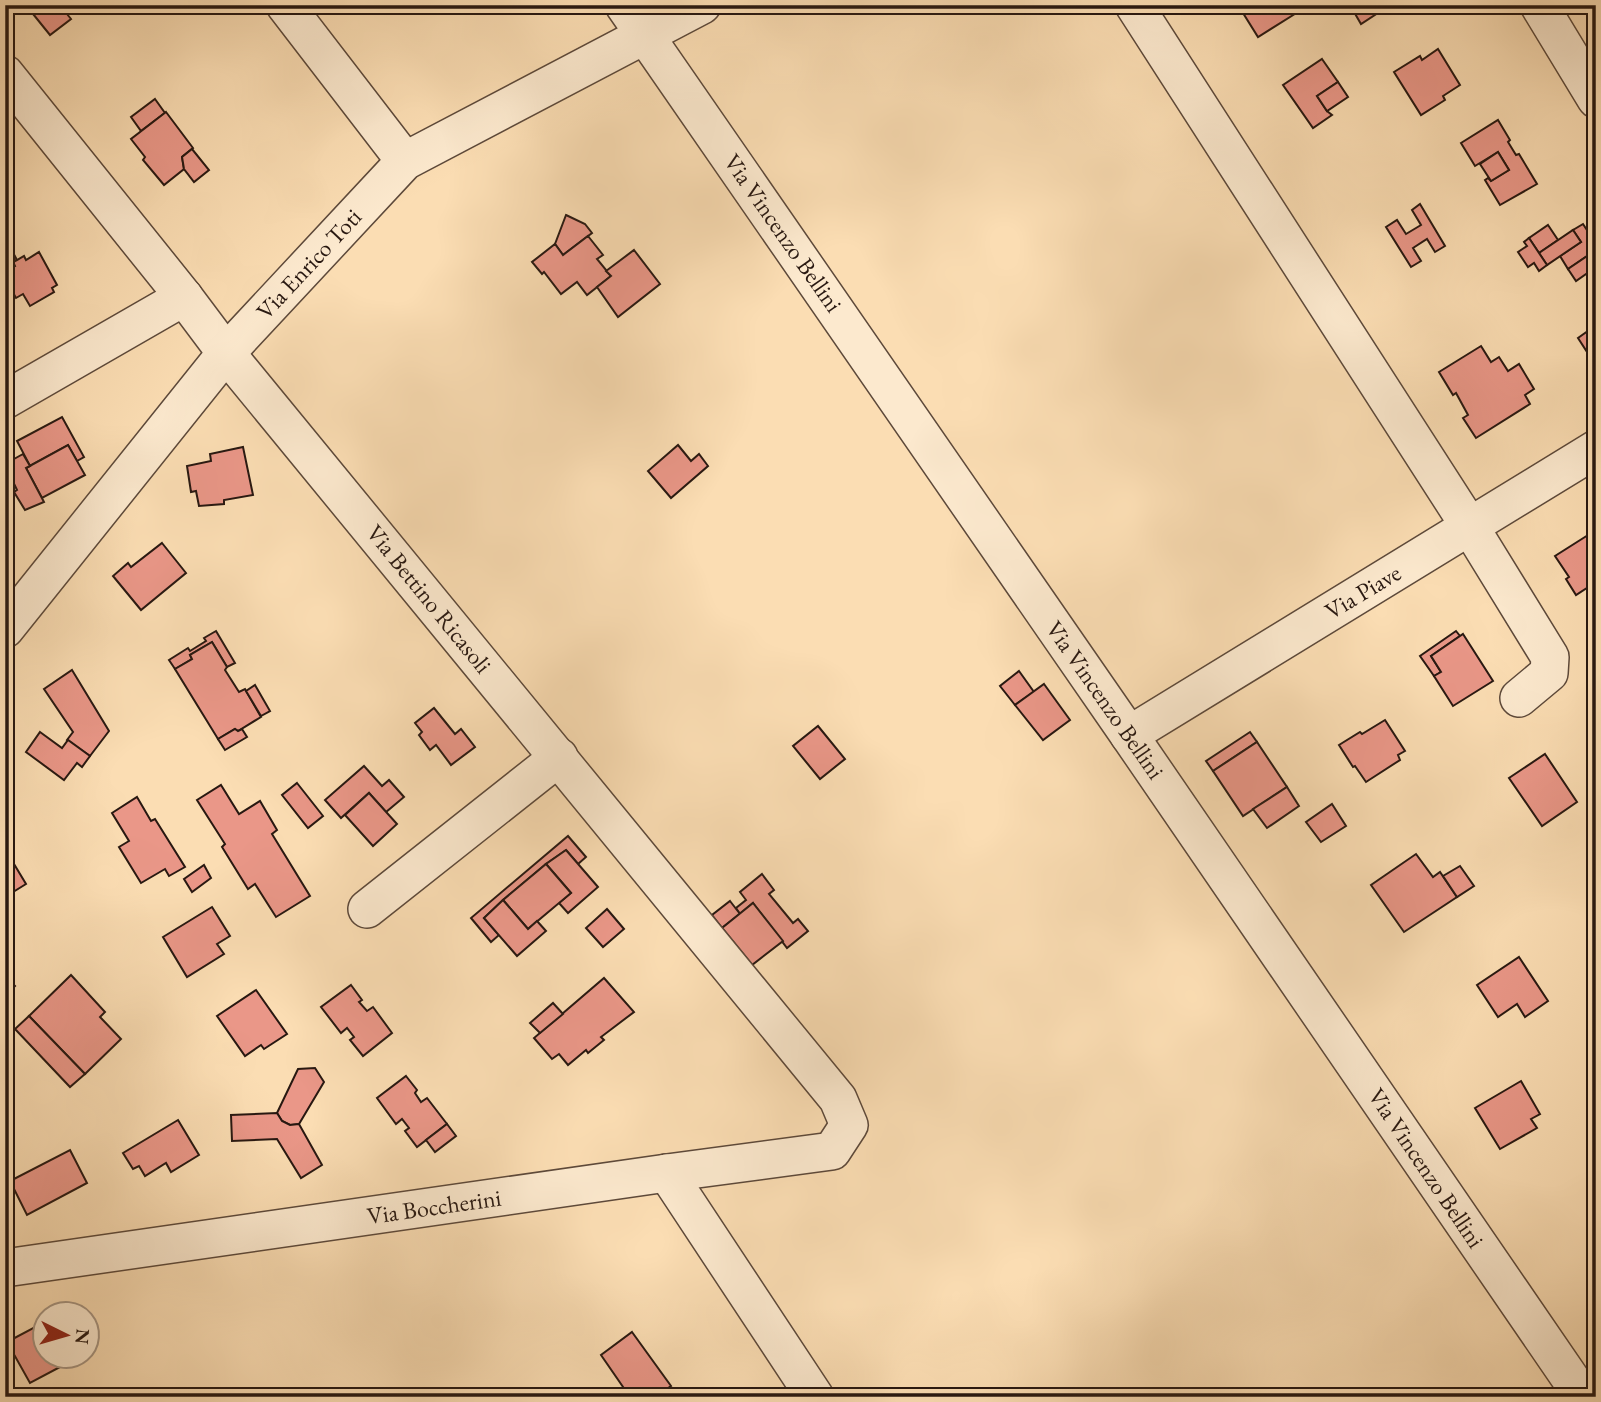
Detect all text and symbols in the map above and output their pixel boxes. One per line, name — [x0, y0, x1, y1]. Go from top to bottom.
street label: Via Vincenzo Bellini — [717, 147, 850, 318]
street label: Via Enrico Toti — [249, 202, 368, 326]
street label: Via Bettino Ricasoli — [360, 518, 499, 679]
street label: Via Piave — [1319, 557, 1406, 626]
street label: Via Vincenzo Bellini — [1039, 614, 1172, 785]
street label: Via Vincenzo Bellini — [1361, 1082, 1491, 1254]
street label: Via Boccherini — [365, 1182, 503, 1231]
north arrow — [32, 1300, 102, 1370]
text: N — [69, 1328, 96, 1346]

